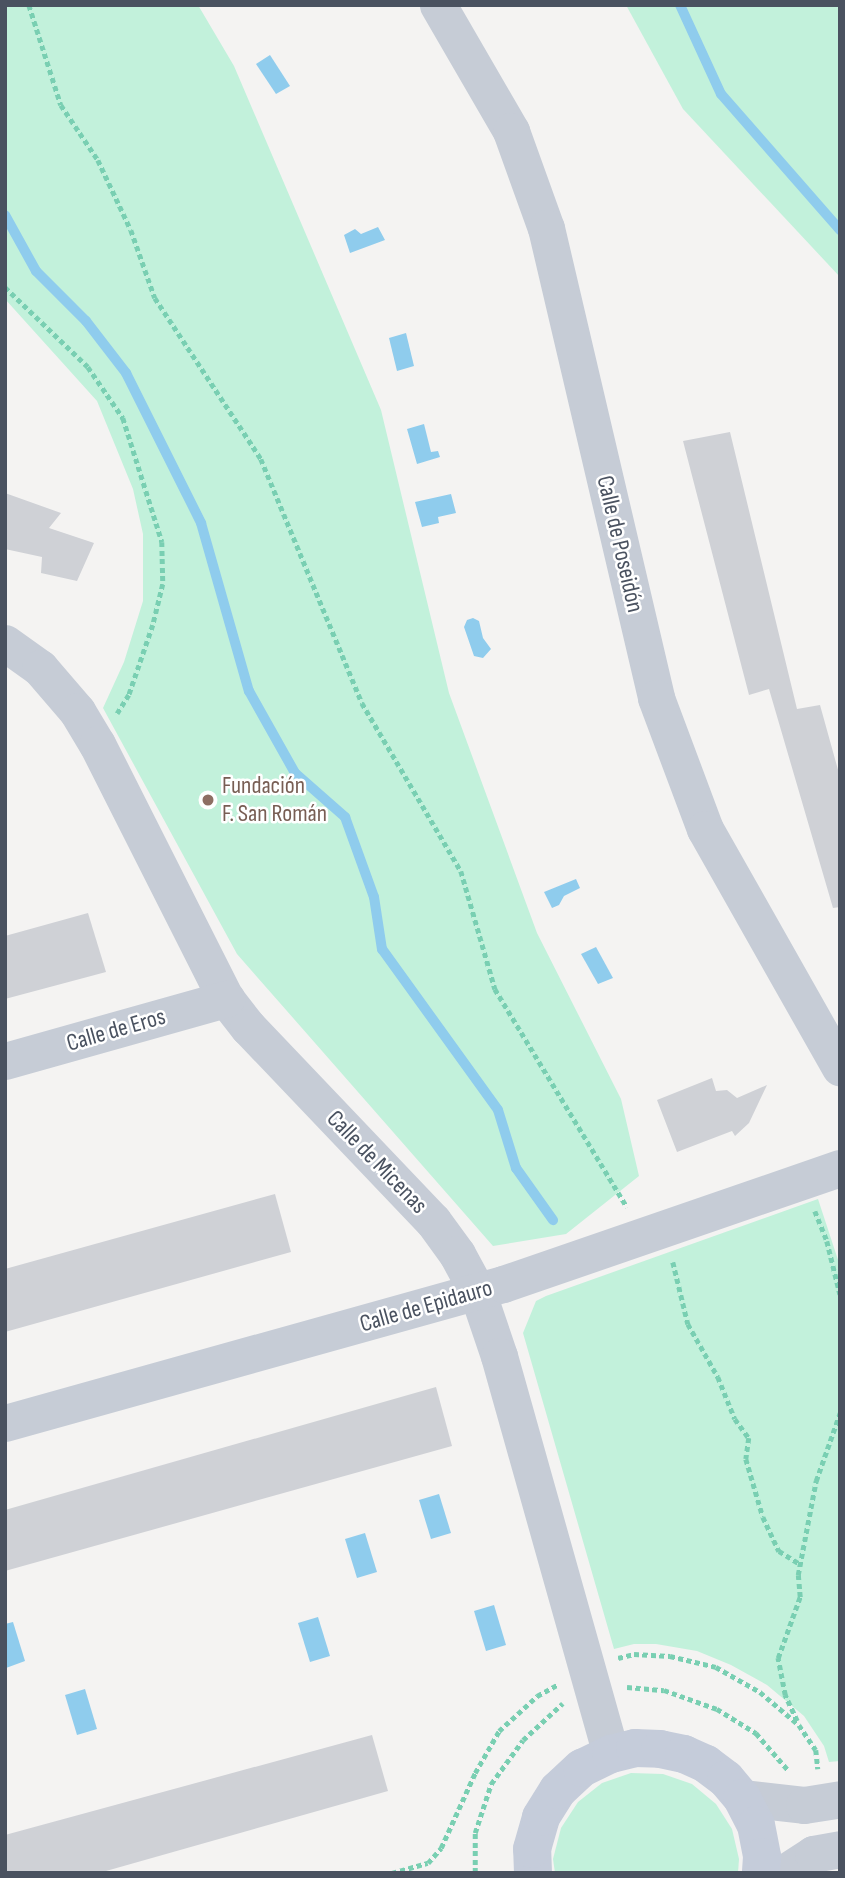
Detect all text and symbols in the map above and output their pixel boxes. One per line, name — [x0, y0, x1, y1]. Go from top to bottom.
street label: Calle de Poseidón — [590, 473, 650, 615]
place label: Fundación F. San Román — [222, 772, 327, 828]
marker: Fundación F. San Román — [200, 792, 216, 808]
street label: Calle de Eros — [63, 1002, 169, 1058]
street label: Calle de Micenas — [321, 1104, 433, 1220]
street label: Calle de Epidauro — [356, 1273, 496, 1339]

